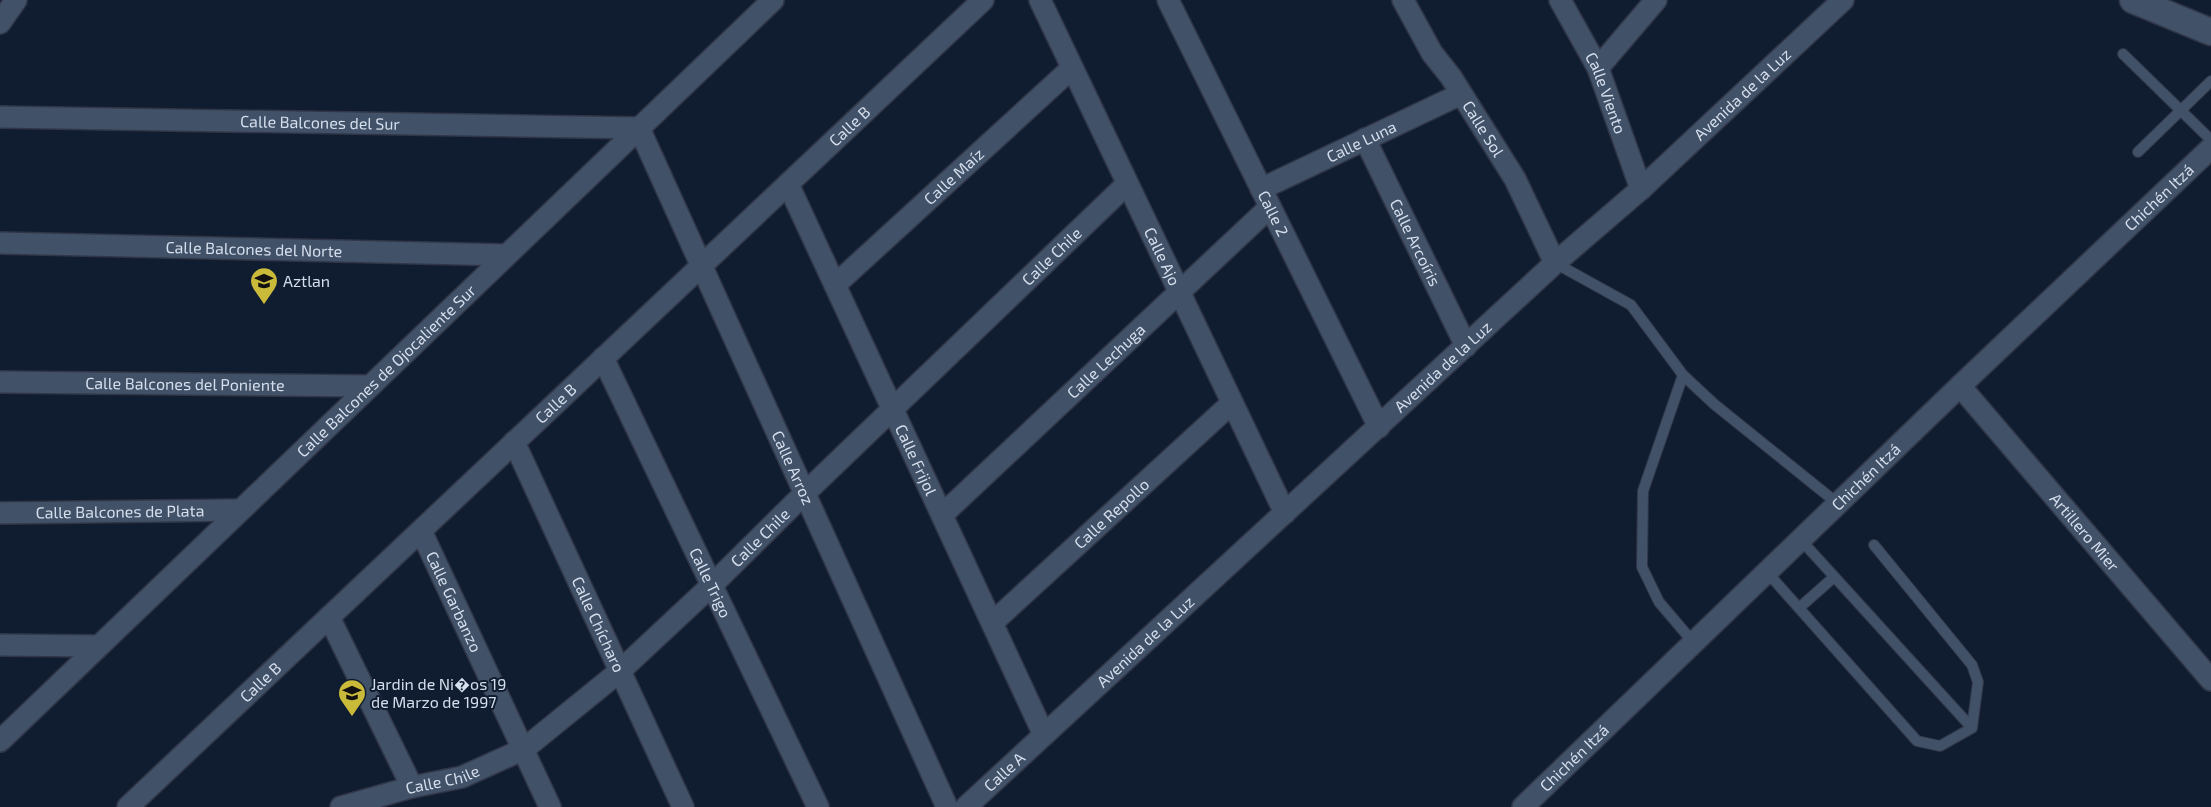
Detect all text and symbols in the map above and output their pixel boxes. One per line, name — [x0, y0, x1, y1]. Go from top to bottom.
street label: Avenida de la Luz — [1690, 44, 1794, 144]
street label: Calle Viento — [1582, 48, 1631, 136]
street label: Calle Sol — [1459, 97, 1509, 160]
street label: Calle B — [825, 102, 874, 150]
street label: Calle Balcones del Sur — [240, 111, 401, 133]
street label: Calle Luna — [1323, 116, 1399, 166]
street label: Calle Maíz — [919, 144, 987, 208]
street label: Chichén Itzá — [2120, 160, 2197, 234]
street label: Calle 2 — [1255, 187, 1293, 239]
street label: Calle Arcoíris — [1387, 195, 1445, 289]
street label: Calle Chile — [1017, 223, 1085, 289]
street label: Calle Ajo — [1141, 224, 1185, 288]
street label: Calle Balcones del Norte — [165, 237, 343, 260]
school or university icon: Aztlan — [249, 266, 279, 305]
place label: Aztlan — [283, 271, 330, 290]
street label: Calle Balcones de Ojocaliente Sur — [292, 280, 480, 461]
street label: Avenida de la Luz — [1390, 317, 1495, 416]
street label: Calle Lechuga — [1063, 319, 1149, 402]
street label: Calle Balcones del Poniente — [85, 373, 285, 394]
street label: Calle B — [531, 379, 580, 427]
street label: Calle Frijol — [892, 421, 941, 498]
street label: Calle Arroz — [769, 427, 818, 507]
street label: Chichén Itzá — [1827, 439, 1904, 514]
street label: Calle Repollo — [1070, 474, 1153, 552]
street label: Artillero Mier — [2046, 489, 2124, 575]
street label: Calle Balcones de Plata — [35, 500, 204, 522]
street label: Calle Chile — [726, 504, 793, 570]
street label: Calle Trigo — [686, 544, 736, 620]
street label: Calle Garbanzo — [423, 548, 486, 655]
street label: Calle Chícharo — [569, 573, 629, 675]
street label: Avenida de la Luz — [1092, 592, 1197, 691]
street label: Calle B — [235, 658, 285, 706]
place label: Jardin de Ni�os 19 de Marzo de 1997 — [371, 674, 506, 711]
school or university icon: Jardin de Ni�os 19 de Marzo de 1997 — [337, 678, 367, 717]
street label: Chichén Itzá — [1535, 720, 1612, 795]
street label: Calle A — [979, 748, 1028, 795]
street label: Calle Chile — [403, 761, 482, 797]

